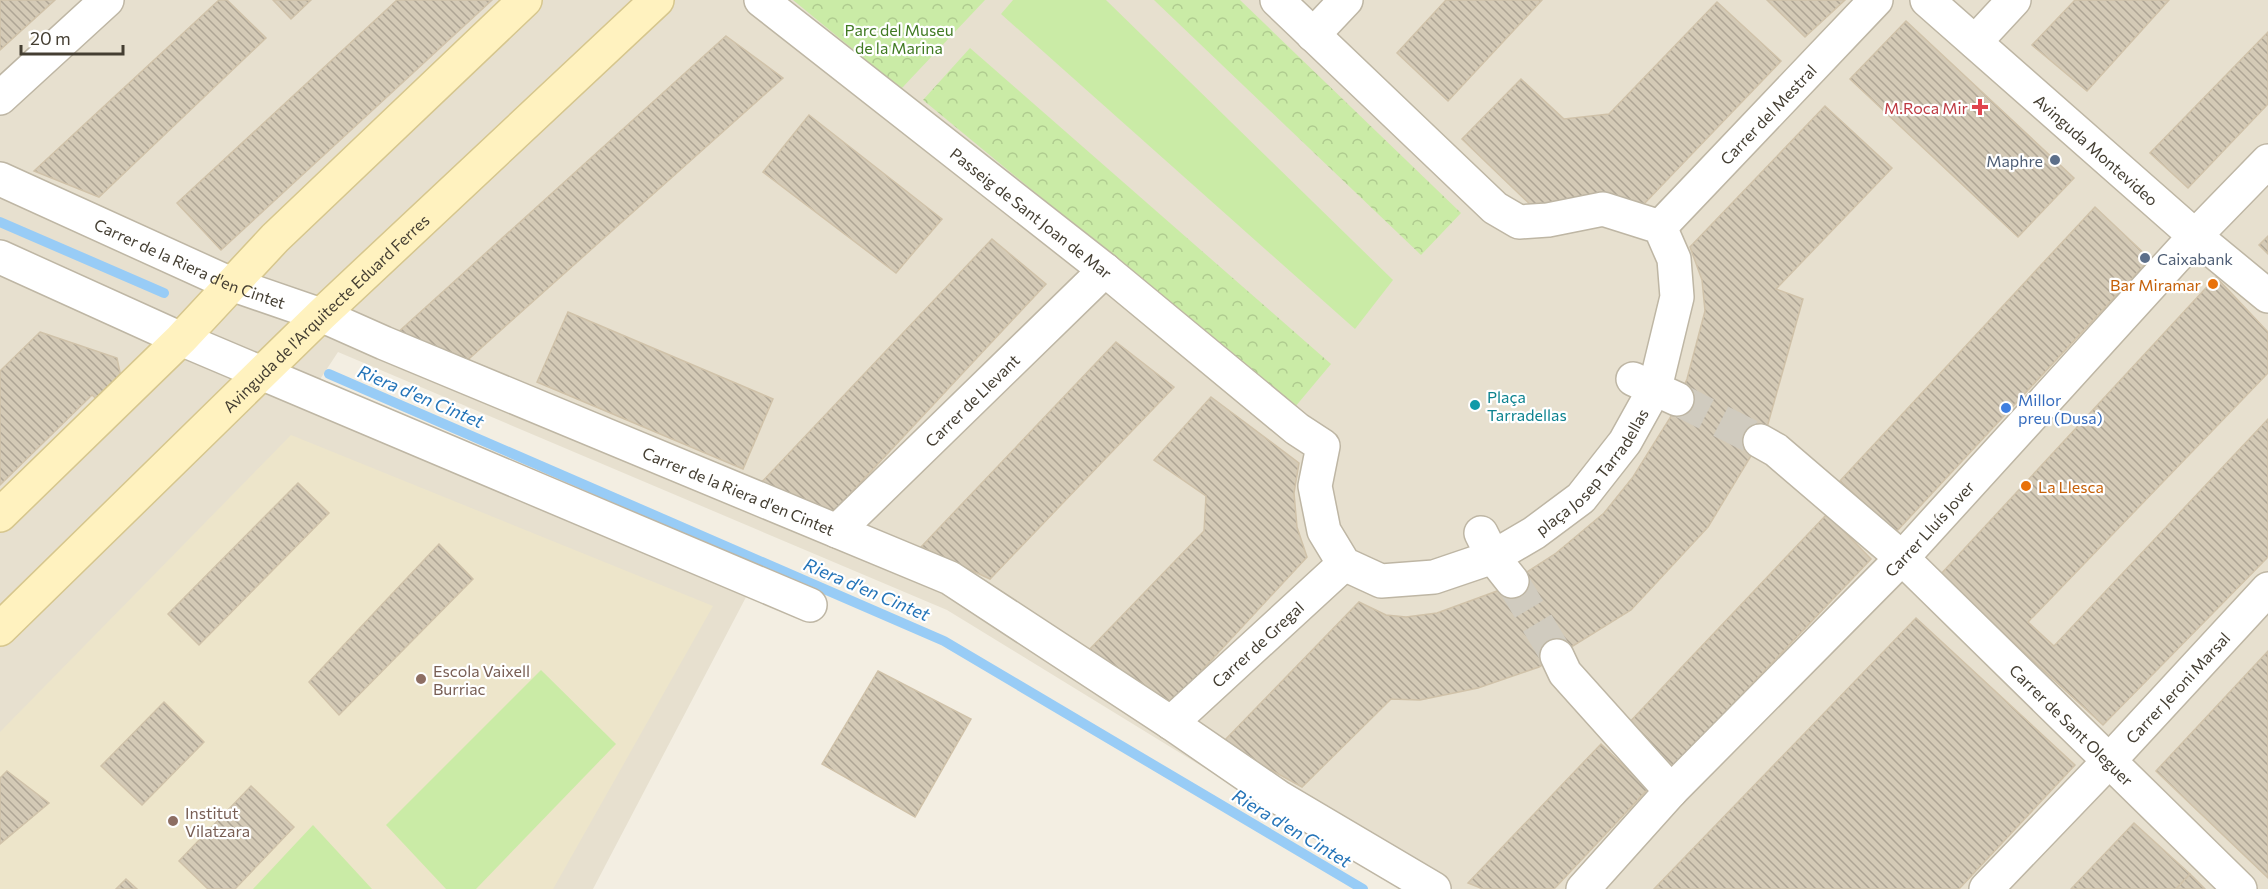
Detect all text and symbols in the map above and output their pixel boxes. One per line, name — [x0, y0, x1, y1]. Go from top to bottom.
scale bar — [21, 18, 123, 56]
park label: Parc del Museu de la Marina — [844, 20, 954, 57]
text: 20 m — [30, 27, 71, 49]
street label: Carrer del Mestral — [1716, 60, 1820, 168]
street label: Avinguda Montevideo — [2031, 90, 2162, 209]
place label: M.Roca Mir — [1884, 98, 1969, 117]
marker: M.Roca Mir — [1973, 100, 1987, 114]
street label: Passeig de Sant Joan de Mar — [947, 143, 1117, 282]
place label: Maphre — [1986, 151, 2043, 170]
marker: Maphre — [2048, 153, 2062, 167]
street label: Avinguda de l'Arquitecte Eduard Ferres — [219, 210, 433, 416]
street label: Carrer de la Riera d'en Cintet — [92, 214, 289, 312]
place label: Caixabank — [2157, 249, 2233, 268]
marker: Caixabank — [2138, 251, 2152, 265]
place label: Bar Miramar — [2110, 275, 2202, 294]
marker: Bar Miramar — [2206, 277, 2220, 291]
street label: Carrer de Llevant — [921, 349, 1023, 450]
water label: Riera d'en Cintet — [355, 360, 488, 433]
place label: Plaça Tarradellas — [1487, 387, 1567, 424]
place label: Millor preu (Dusa) — [2018, 390, 2103, 427]
marker: Plaça Tarradellas — [1468, 398, 1482, 412]
marker: Millor preu (Dusa) — [1999, 401, 2013, 415]
street label: plaça Josep Tarradellas — [1531, 405, 1651, 538]
street label: Carrer de la Riera d'en Cintet — [640, 442, 838, 539]
street label: Carrer Lluís Jover — [1880, 476, 1978, 580]
place label: La Llesca — [2038, 477, 2104, 496]
marker: La Llesca — [2019, 479, 2033, 493]
water label: Riera d'en Cintet — [801, 553, 934, 626]
street label: Carrer de Gregal — [1207, 597, 1307, 691]
street label: Carrer Jeroni Marsal — [2121, 628, 2233, 747]
street label: Carrer de Sant Oleguer — [2006, 660, 2138, 789]
place label: Escola Vaixell Burriac — [433, 661, 530, 698]
marker: Escola Vaixell Burriac — [414, 672, 428, 686]
water label: Riera d'en Cintet — [1229, 784, 1356, 872]
place label: Institut Vilatzara — [185, 803, 250, 840]
marker: Institut Vilatzara — [166, 814, 180, 828]

